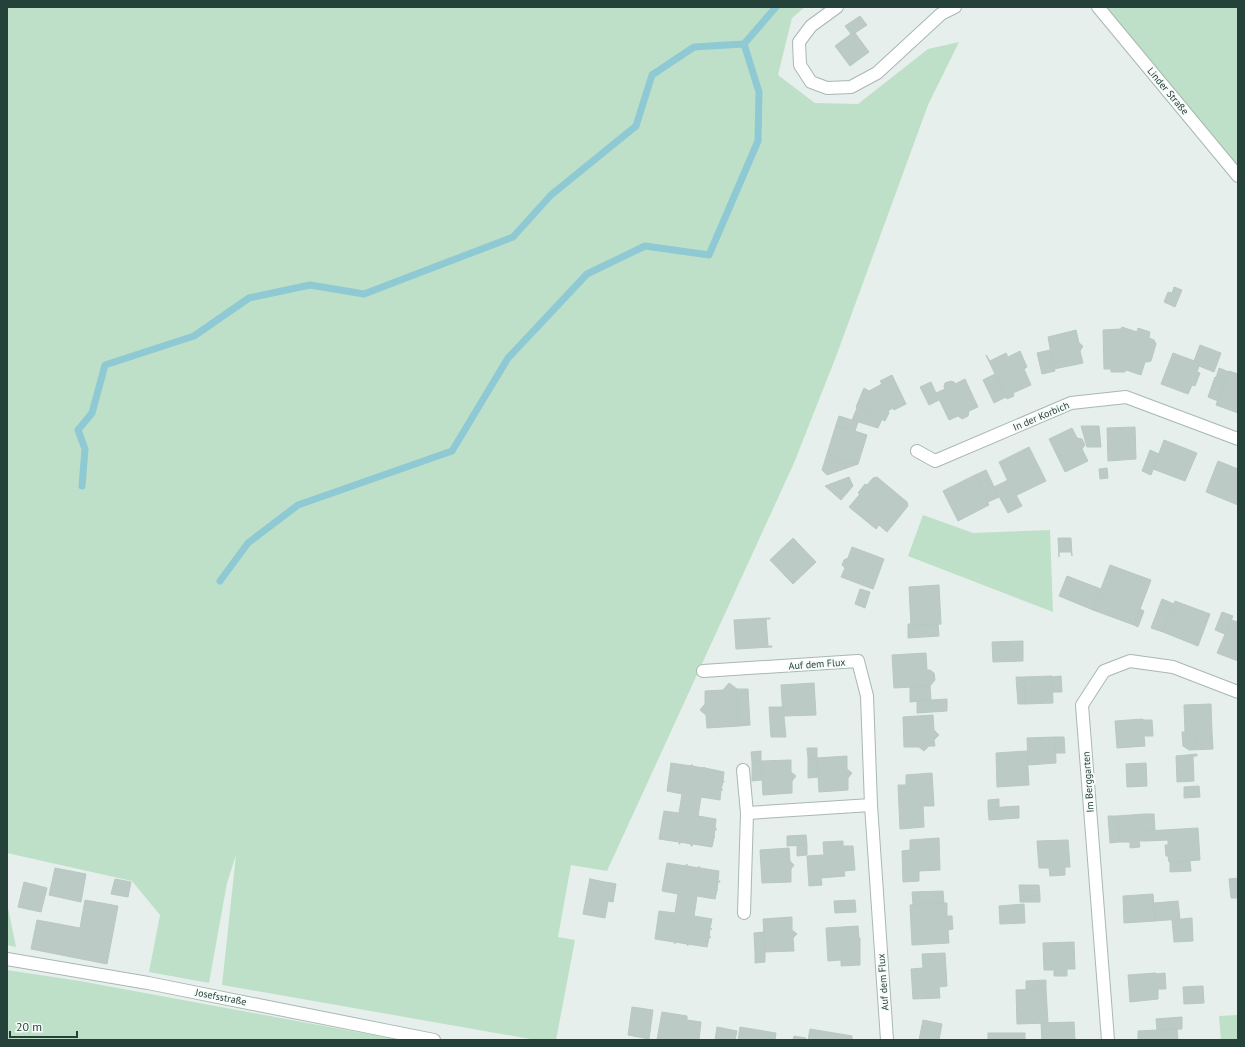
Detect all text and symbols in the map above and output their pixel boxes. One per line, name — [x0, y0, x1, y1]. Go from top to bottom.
street label: Linder Straße — [1144, 65, 1192, 117]
street label: In der Korbich — [1011, 398, 1071, 434]
street label: Auf dem Flux — [788, 656, 846, 672]
street label: Im Berggarten — [1079, 751, 1097, 813]
street label: Auf dem Flux — [875, 953, 891, 1011]
street label: Josefsstraße — [193, 985, 248, 1008]
scale bar — [10, 1013, 77, 1039]
text: 20 m — [16, 1019, 42, 1034]

